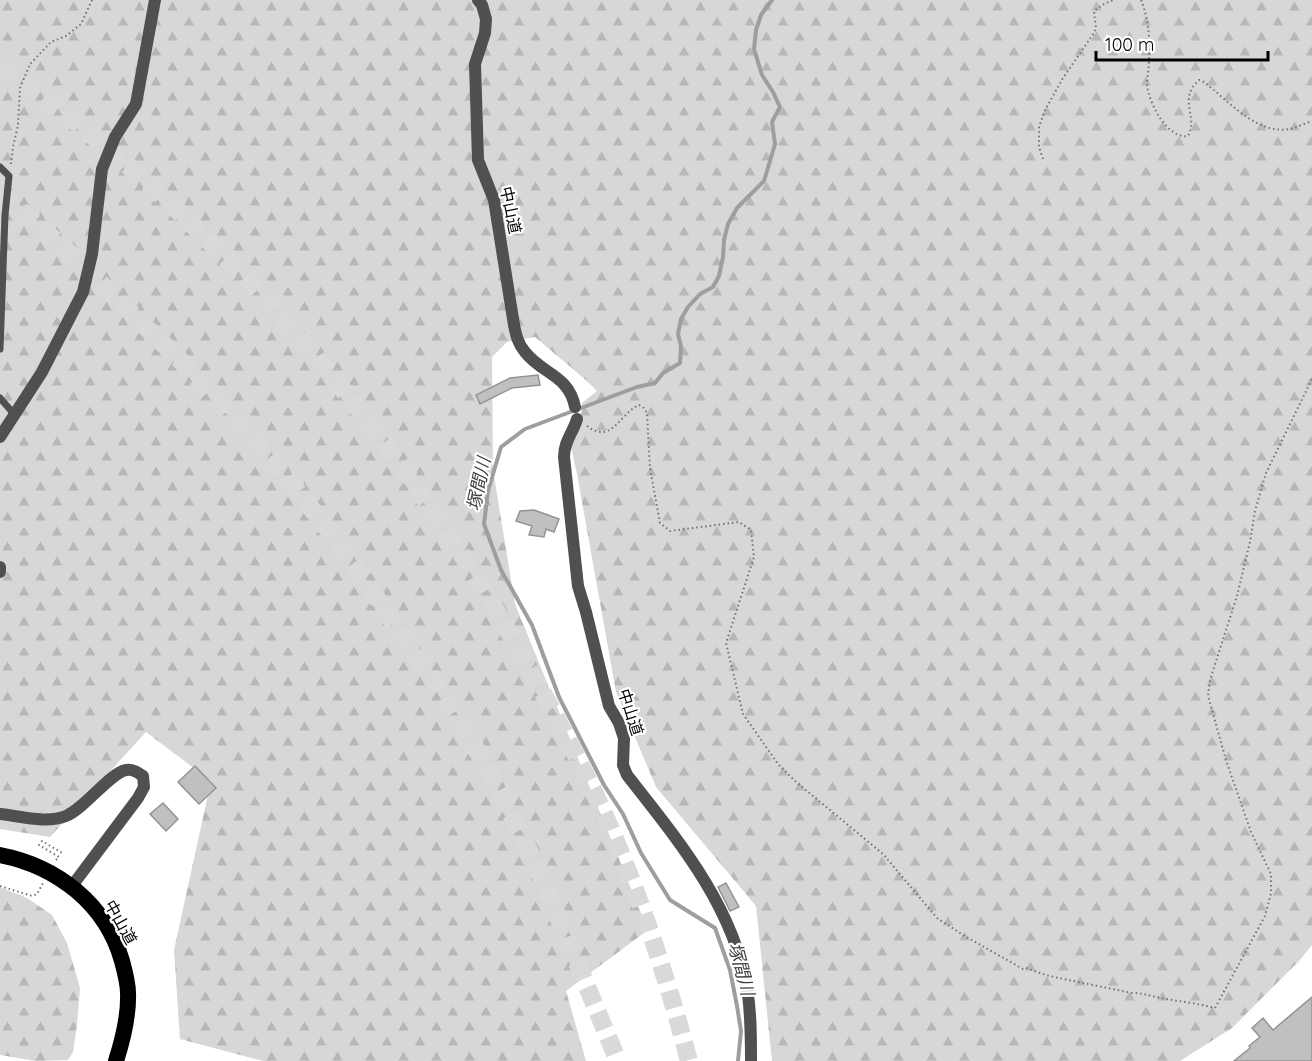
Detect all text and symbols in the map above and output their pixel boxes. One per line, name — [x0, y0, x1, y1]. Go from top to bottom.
scale bar — [1096, 24, 1268, 62]
text: 100 m — [1105, 33, 1154, 56]
street label: 中山道 — [496, 184, 526, 236]
water label: 塚間川 — [462, 453, 496, 513]
street label: 中山道 — [614, 686, 648, 738]
street label: 中山道 — [101, 896, 141, 948]
water label: 塚間川 — [723, 940, 760, 1000]

